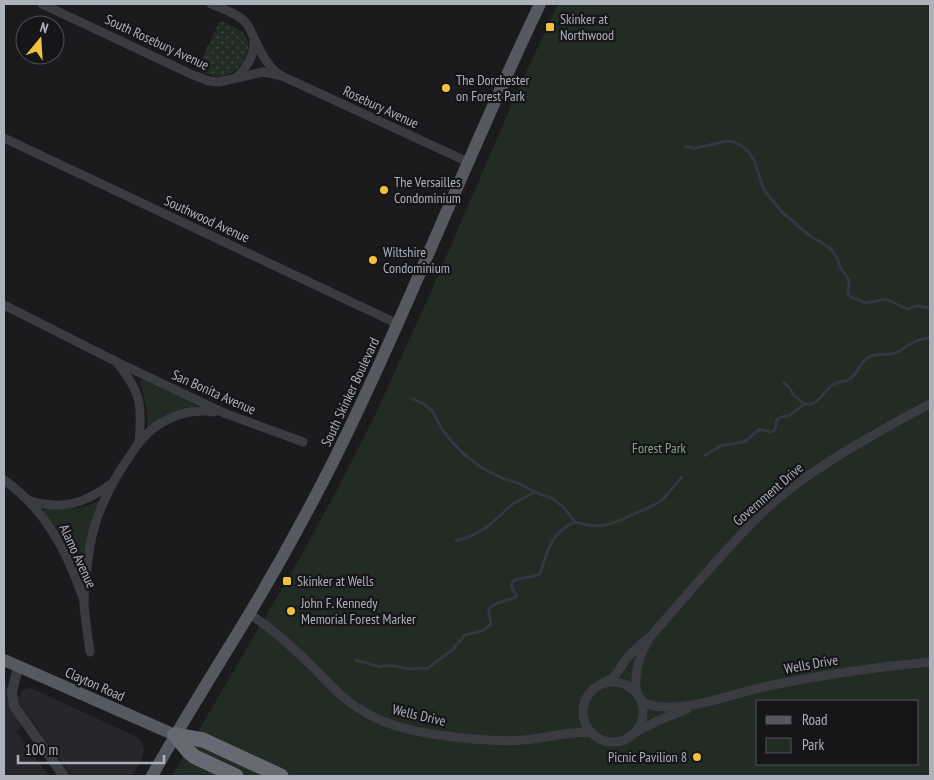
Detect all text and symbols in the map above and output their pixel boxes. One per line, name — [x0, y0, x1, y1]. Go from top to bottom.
street label: South Rosebury Avenue — [102, 10, 212, 74]
place label: Skinker at Northwood — [560, 10, 614, 44]
north arrow — [15, 15, 65, 65]
text: N — [38, 18, 50, 37]
marker: Skinker at Northwood — [544, 21, 556, 33]
place label: The Dorchester on Forest Park — [456, 71, 530, 105]
street label: Rosebury Avenue — [340, 82, 422, 132]
marker: The Dorchester on Forest Park — [440, 82, 452, 94]
place label: The Versailles Condominium — [394, 173, 461, 207]
marker: The Versailles Condominium — [378, 184, 390, 196]
street label: Southwood Avenue — [161, 191, 253, 247]
place label: Wiltshire Condominium — [383, 243, 450, 277]
marker: Wiltshire Condominium — [367, 254, 379, 266]
street label: South Skinker Boulevard — [317, 335, 383, 449]
street label: San Bonita Avenue — [169, 365, 259, 419]
park label: Forest Park — [632, 439, 686, 457]
street label: Government Drive — [729, 458, 807, 529]
street label: Alamo Avenue — [55, 521, 101, 591]
place label: Skinker at Wells — [297, 572, 374, 590]
marker: Skinker at Wells — [281, 575, 293, 587]
place label: John F. Kennedy Memorial Forest Marker — [300, 594, 416, 628]
marker: John F. Kennedy Memorial Forest Marker — [285, 605, 297, 617]
street label: Wells Drive — [783, 650, 840, 678]
street label: Clayton Road — [62, 663, 128, 705]
street label: Wells Drive — [390, 700, 448, 730]
legend — [756, 700, 919, 765]
text: Road — [802, 710, 828, 729]
scale bar — [18, 732, 164, 764]
text: Park — [802, 735, 824, 754]
text: 100 m — [25, 740, 58, 759]
place label: Picnic Pavilion 8 — [608, 748, 687, 766]
marker: Picnic Pavilion 8 — [691, 751, 703, 763]

